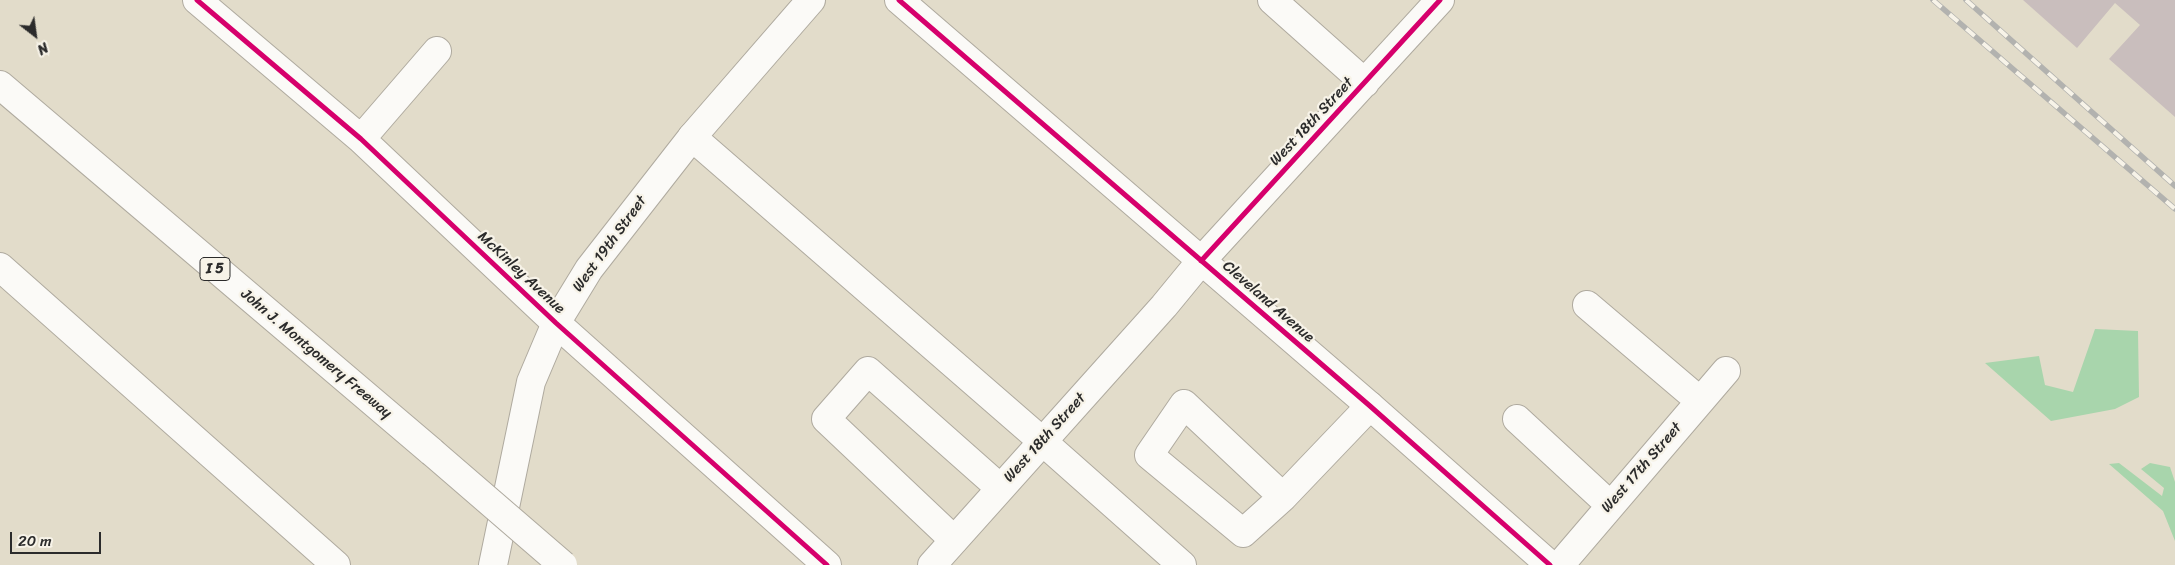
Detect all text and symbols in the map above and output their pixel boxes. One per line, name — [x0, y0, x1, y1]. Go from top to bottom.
north arrow — [10, 10, 60, 60]
text: N — [32, 35, 53, 62]
street label: West 18th Street — [1267, 74, 1357, 170]
street label: West 19th Street — [569, 193, 651, 295]
street label: McKinley Avenue — [474, 228, 568, 318]
street label: Cleveland Avenue — [1218, 257, 1318, 347]
road number: I 5 — [200, 258, 230, 280]
street label: John J. Montgomery Freeway — [237, 286, 395, 422]
street label: West 18th Street — [1000, 390, 1090, 486]
street label: West 17th Street — [1598, 419, 1686, 517]
scale bar — [12, 522, 104, 554]
text: 20 m — [18, 528, 52, 554]

